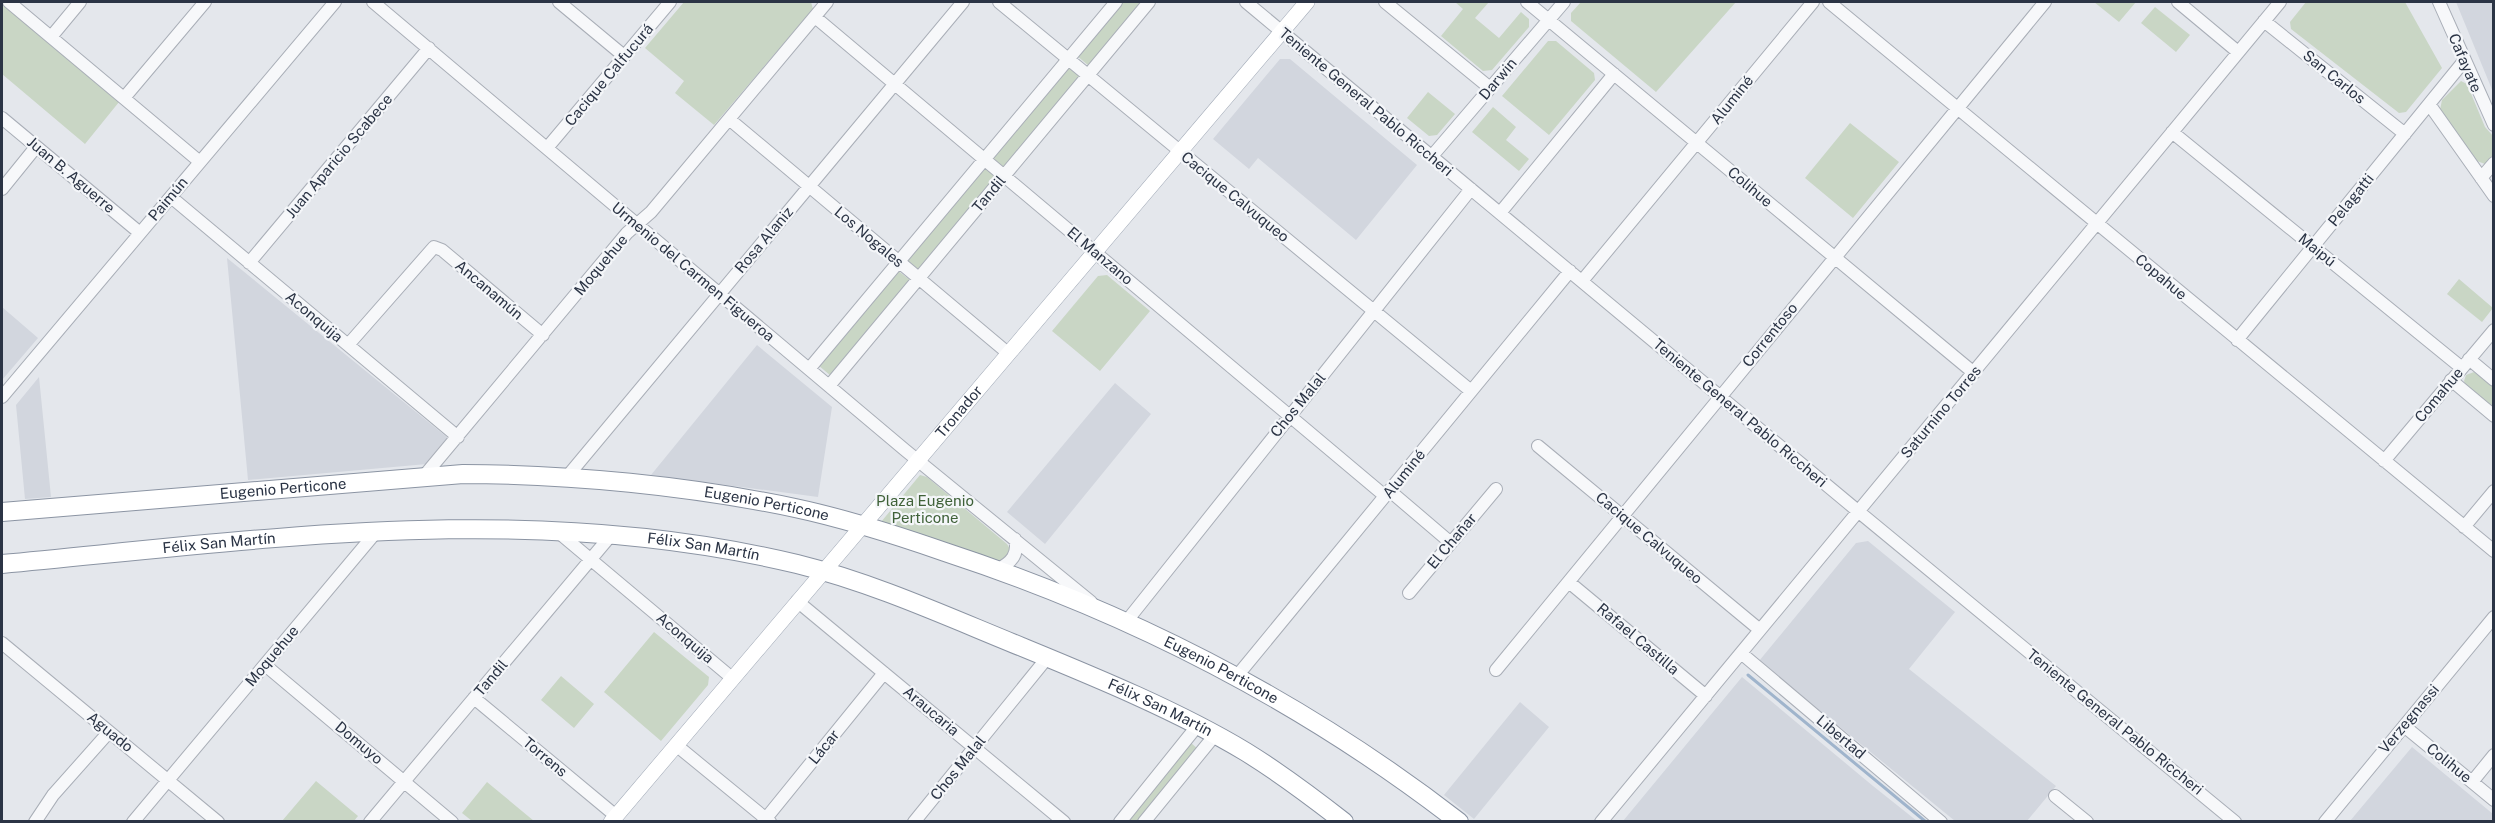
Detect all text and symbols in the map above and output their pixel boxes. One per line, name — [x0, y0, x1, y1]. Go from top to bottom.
street label: Cacique Calfucurá — [561, 20, 656, 129]
street label: Teniente General Pablo Riccheri — [1276, 24, 1457, 179]
street label: Cafayate — [2445, 31, 2485, 95]
street label: San Carlos — [2300, 46, 2369, 107]
street label: Darwin — [1475, 54, 1520, 103]
street label: Aluminé — [1707, 72, 1756, 127]
street label: Juan Aparicio Scabece — [282, 90, 396, 221]
street label: Juan B. Aguerre — [24, 133, 119, 216]
street label: Cacique Calvuqueo — [1178, 148, 1293, 245]
street label: Colihue — [1725, 163, 1776, 210]
street label: Pelagatti — [2324, 170, 2377, 229]
street label: Tandil — [968, 172, 1009, 215]
street label: Paimún — [144, 173, 191, 224]
street label: Urmenio del Carmen Figueroa — [609, 199, 778, 345]
street label: Rosa Alaniz — [731, 203, 796, 276]
street label: Los Nogales — [831, 203, 907, 271]
street label: El Manzano — [1064, 223, 1136, 288]
street label: Maipú — [2295, 229, 2339, 270]
street label: Moquehue — [570, 231, 631, 298]
street label: Copahue — [2132, 250, 2190, 303]
street label: Ancanamún — [452, 256, 527, 323]
street label: Aconquija — [282, 288, 346, 345]
street label: Correntoso — [1739, 299, 1801, 370]
street label: Teniente General Pablo Riccheri — [1650, 335, 1831, 490]
street label: Saturnino Torres — [1897, 362, 1984, 461]
street label: Comahue — [2411, 364, 2466, 425]
street label: Chos Malal — [1267, 369, 1329, 440]
street label: Tronador — [932, 382, 986, 441]
street label: Aluminé — [1379, 446, 1428, 501]
street label: Eugenio Perticone — [219, 475, 347, 502]
street label: Eugenio Perticone — [703, 483, 831, 524]
street label: Cacique Calvuqueo — [1593, 488, 1706, 587]
park label: Plaza Eugenio Perticone — [876, 492, 974, 526]
street label: El Chañar — [1423, 509, 1480, 572]
street label: Félix San Martín — [162, 529, 276, 556]
street label: Félix San Martín — [647, 529, 761, 563]
street label: Rafael Castilla — [1594, 599, 1683, 678]
street label: Aconquija — [653, 609, 717, 666]
street label: Moquehue — [241, 622, 302, 689]
street label: Eugenio Perticone — [1162, 632, 1282, 707]
street label: Teniente General Pablo Riccheri — [2024, 645, 2207, 798]
street label: Tandil — [470, 656, 511, 699]
street label: Félix San Martín — [1105, 675, 1215, 739]
street label: Verzegnassi — [2375, 681, 2442, 757]
street label: Araucaria — [900, 682, 963, 739]
street label: Aguado — [84, 708, 137, 755]
street label: Libertad — [1813, 711, 1869, 762]
street label: Domuyo — [332, 718, 387, 767]
street label: Lácar — [805, 726, 843, 767]
street label: Chos Malal — [927, 732, 989, 803]
street label: Torrens — [520, 733, 571, 780]
street label: Colihue — [2423, 739, 2475, 786]

